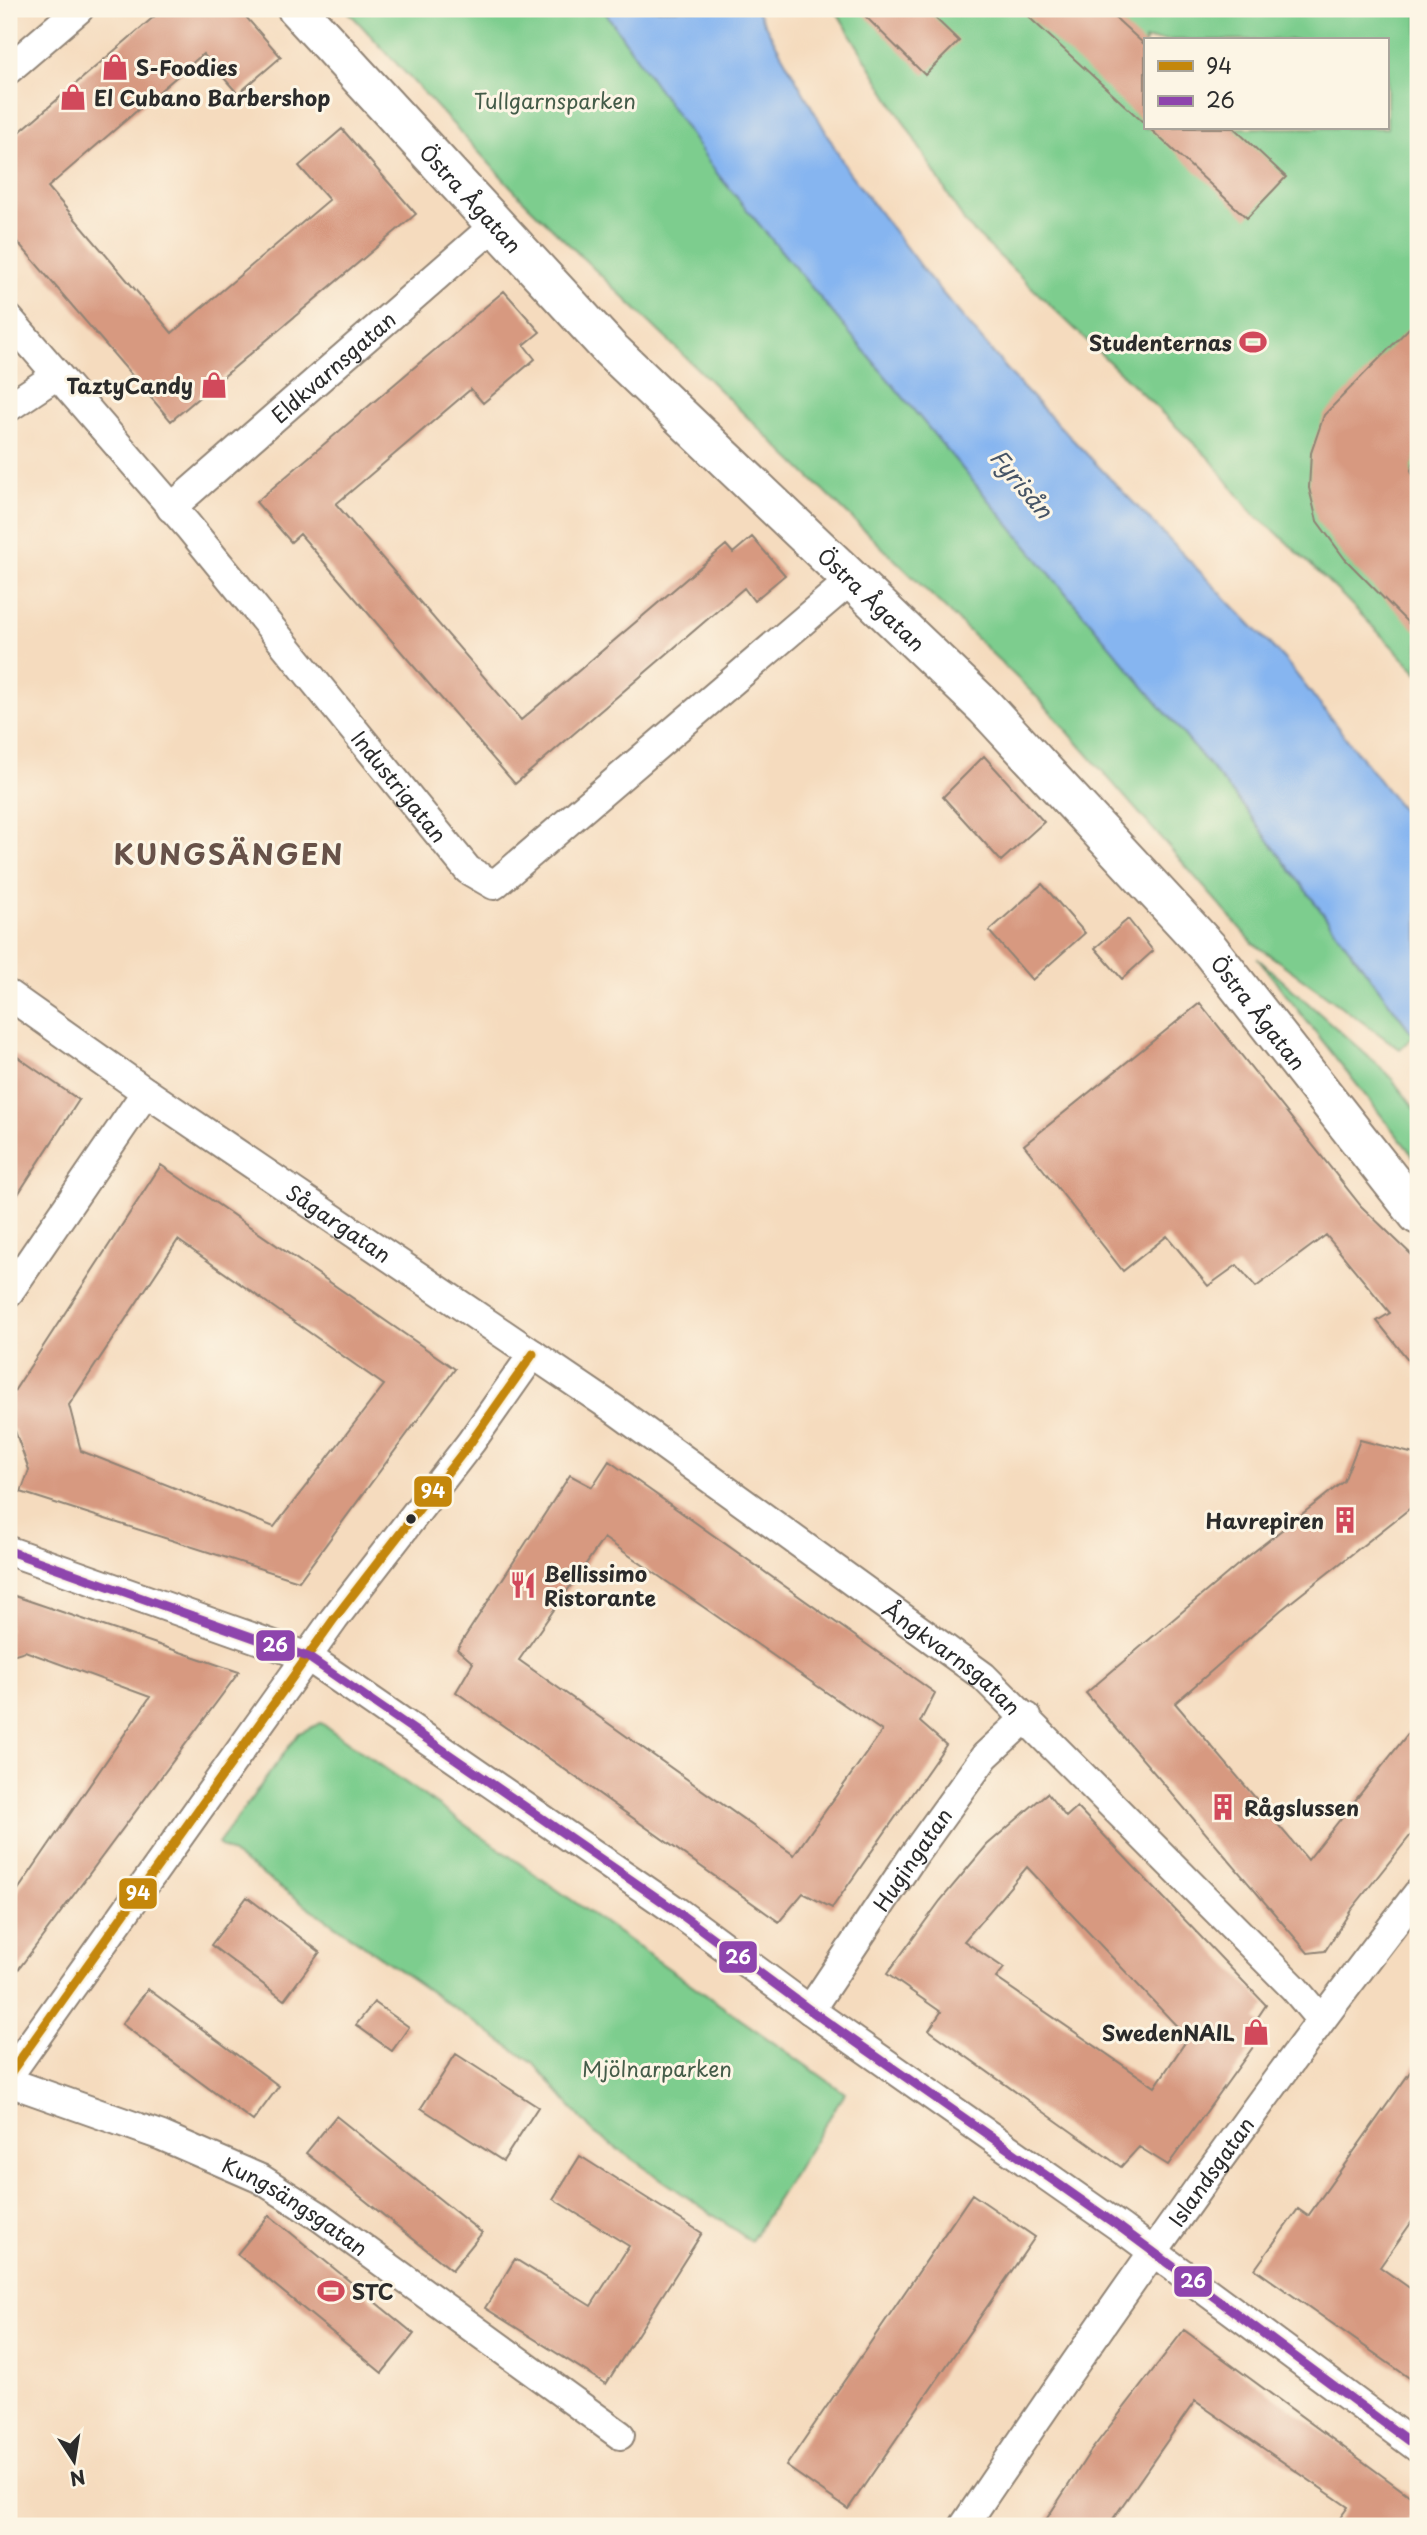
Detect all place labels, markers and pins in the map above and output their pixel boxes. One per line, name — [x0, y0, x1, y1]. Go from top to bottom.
place label: S-Foodies — [136, 51, 238, 83]
shop icon: S-Foodies — [100, 52, 130, 82]
place label: El Cubano Barbershop — [94, 81, 330, 113]
shop icon: El Cubano Barbershop — [58, 82, 88, 112]
place label: Studenternas — [1089, 326, 1232, 358]
sports icon: Studenternas — [1238, 327, 1268, 357]
place label: TaztyCandy — [66, 369, 193, 401]
shop icon: TaztyCandy — [199, 370, 229, 400]
place label: Havrepiren — [1206, 1504, 1324, 1536]
building icon: Havrepiren — [1330, 1505, 1360, 1535]
unlabelled marker — [404, 1512, 418, 1526]
place label: Bellissimo Ristorante — [544, 1557, 656, 1613]
restaurant icon: Bellissimo Ristorante — [508, 1570, 538, 1600]
place label: Rågslussen — [1244, 1791, 1359, 1823]
building icon: Rågslussen — [1208, 1792, 1238, 1822]
place label: SwedenNAIL — [1102, 2016, 1235, 2048]
shop icon: SwedenNAIL — [1241, 2017, 1271, 2047]
place label: STC — [352, 2275, 394, 2307]
sports icon: STC — [316, 2276, 346, 2306]

